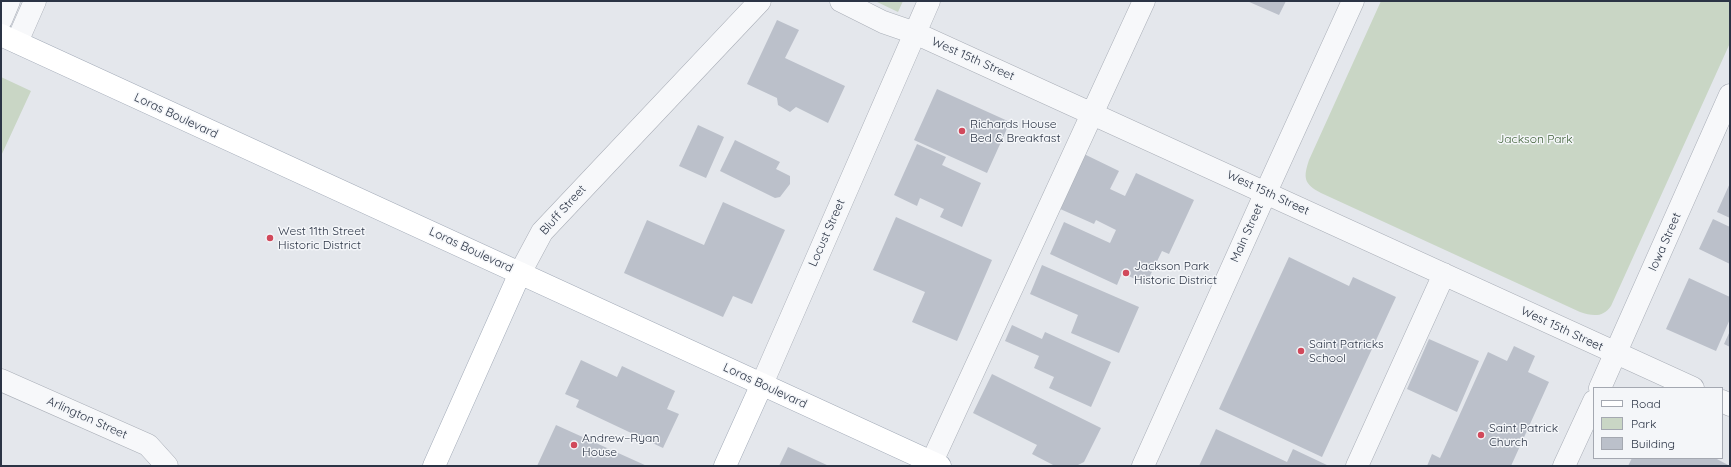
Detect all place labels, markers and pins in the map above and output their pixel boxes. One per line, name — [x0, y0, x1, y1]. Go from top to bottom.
place label: Richards House Bed & Breakfast — [970, 117, 1061, 145]
marker: Richards House Bed & Breakfast — [957, 126, 967, 136]
place label: West 11th Street Historic District — [278, 224, 365, 252]
marker: West 11th Street Historic District — [265, 233, 275, 243]
place label: Jackson Park Historic District — [1134, 259, 1217, 287]
marker: Jackson Park Historic District — [1121, 268, 1131, 278]
place label: Saint Patricks School — [1309, 337, 1384, 365]
marker: Saint Patricks School — [1296, 346, 1306, 356]
place label: Saint Patrick Church — [1489, 421, 1558, 449]
marker: Saint Patrick Church — [1476, 430, 1486, 440]
place label: Andrew–Ryan House — [582, 431, 659, 459]
marker: Andrew–Ryan House — [569, 440, 579, 450]

